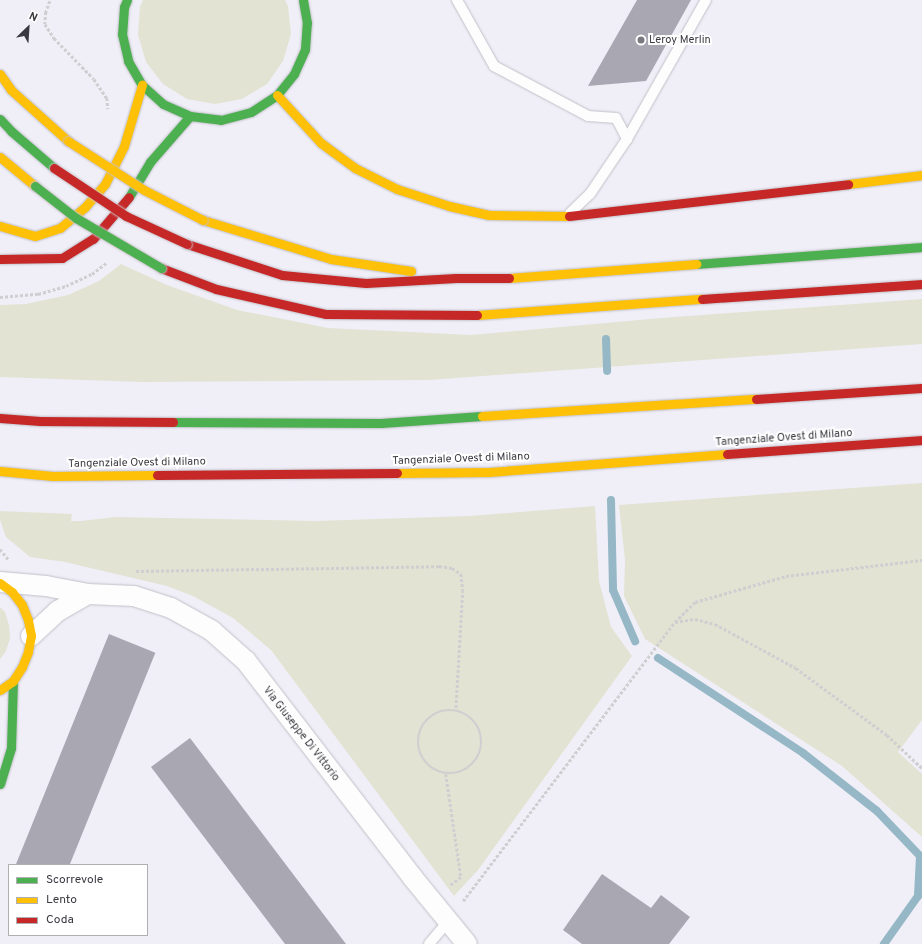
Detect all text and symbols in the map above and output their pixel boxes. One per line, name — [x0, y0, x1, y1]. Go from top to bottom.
north arrow — [8, 8, 48, 48]
text: N — [27, 9, 40, 25]
place label: Leroy Merlin — [649, 33, 711, 47]
marker: Leroy Merlin — [636, 35, 646, 45]
street label: Tangenziale Ovest di Milano — [715, 427, 853, 449]
street label: Tangenziale Ovest di Milano — [392, 450, 530, 468]
street label: Tangenziale Ovest di Milano — [68, 455, 206, 471]
street label: Via Giuseppe Di Vittorio — [260, 684, 342, 784]
legend — [8, 864, 148, 936]
text: Scorrevole — [46, 872, 103, 888]
text: Lento — [46, 892, 77, 908]
text: Coda — [46, 912, 74, 928]

